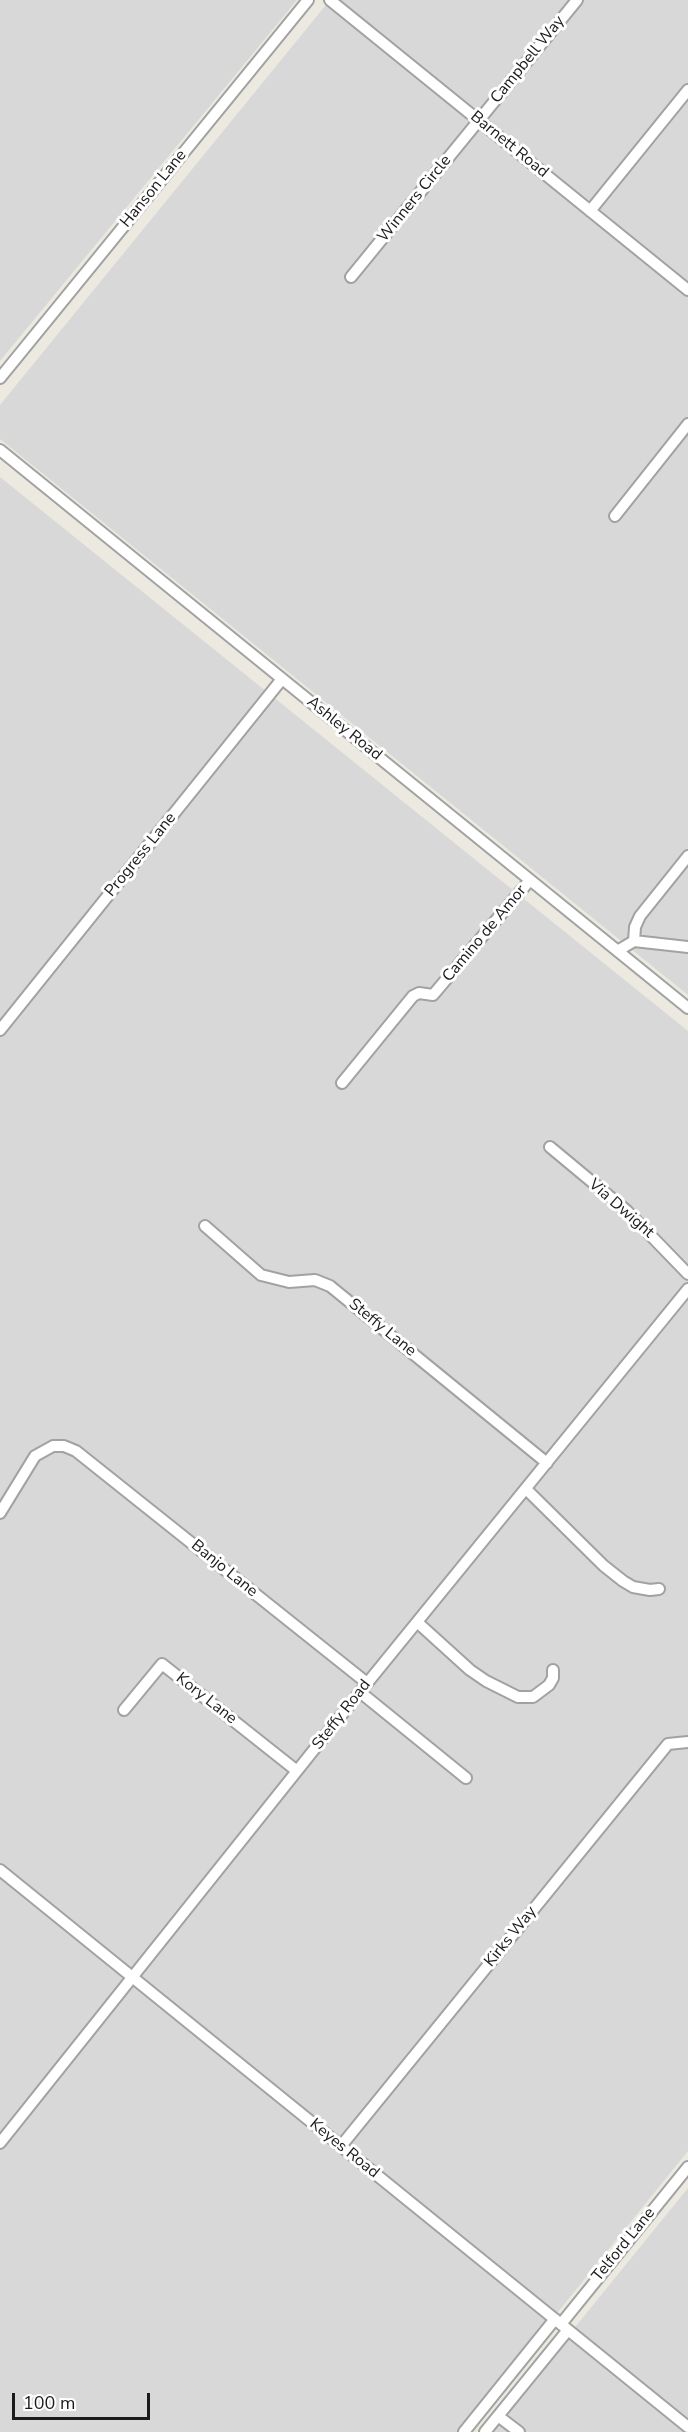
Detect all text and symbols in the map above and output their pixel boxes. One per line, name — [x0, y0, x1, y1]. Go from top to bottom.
street label: Campbell Way — [487, 12, 569, 108]
street label: Barnett Road — [466, 108, 552, 182]
street label: Hanson Lane — [117, 146, 191, 232]
street label: Winners Circle — [374, 152, 456, 246]
street label: Ashley Road — [303, 693, 385, 765]
street label: Progress Lane — [101, 809, 181, 901]
street label: Camino de Amor — [439, 882, 531, 986]
street label: Via Dwight — [584, 1175, 658, 1243]
street label: Steffy Lane — [344, 1295, 420, 1361]
street label: Banjo Lane — [187, 1536, 261, 1602]
street label: Kory Lane — [172, 1669, 240, 1729]
street label: Steffy Road — [309, 1676, 375, 1754]
street label: Kirks Way — [481, 1903, 541, 1971]
street label: Keyes Road — [305, 2115, 383, 2183]
street label: Telford Lane — [588, 2204, 660, 2286]
scale bar — [15, 2381, 153, 2419]
text: 100 m — [23, 2391, 75, 2415]

